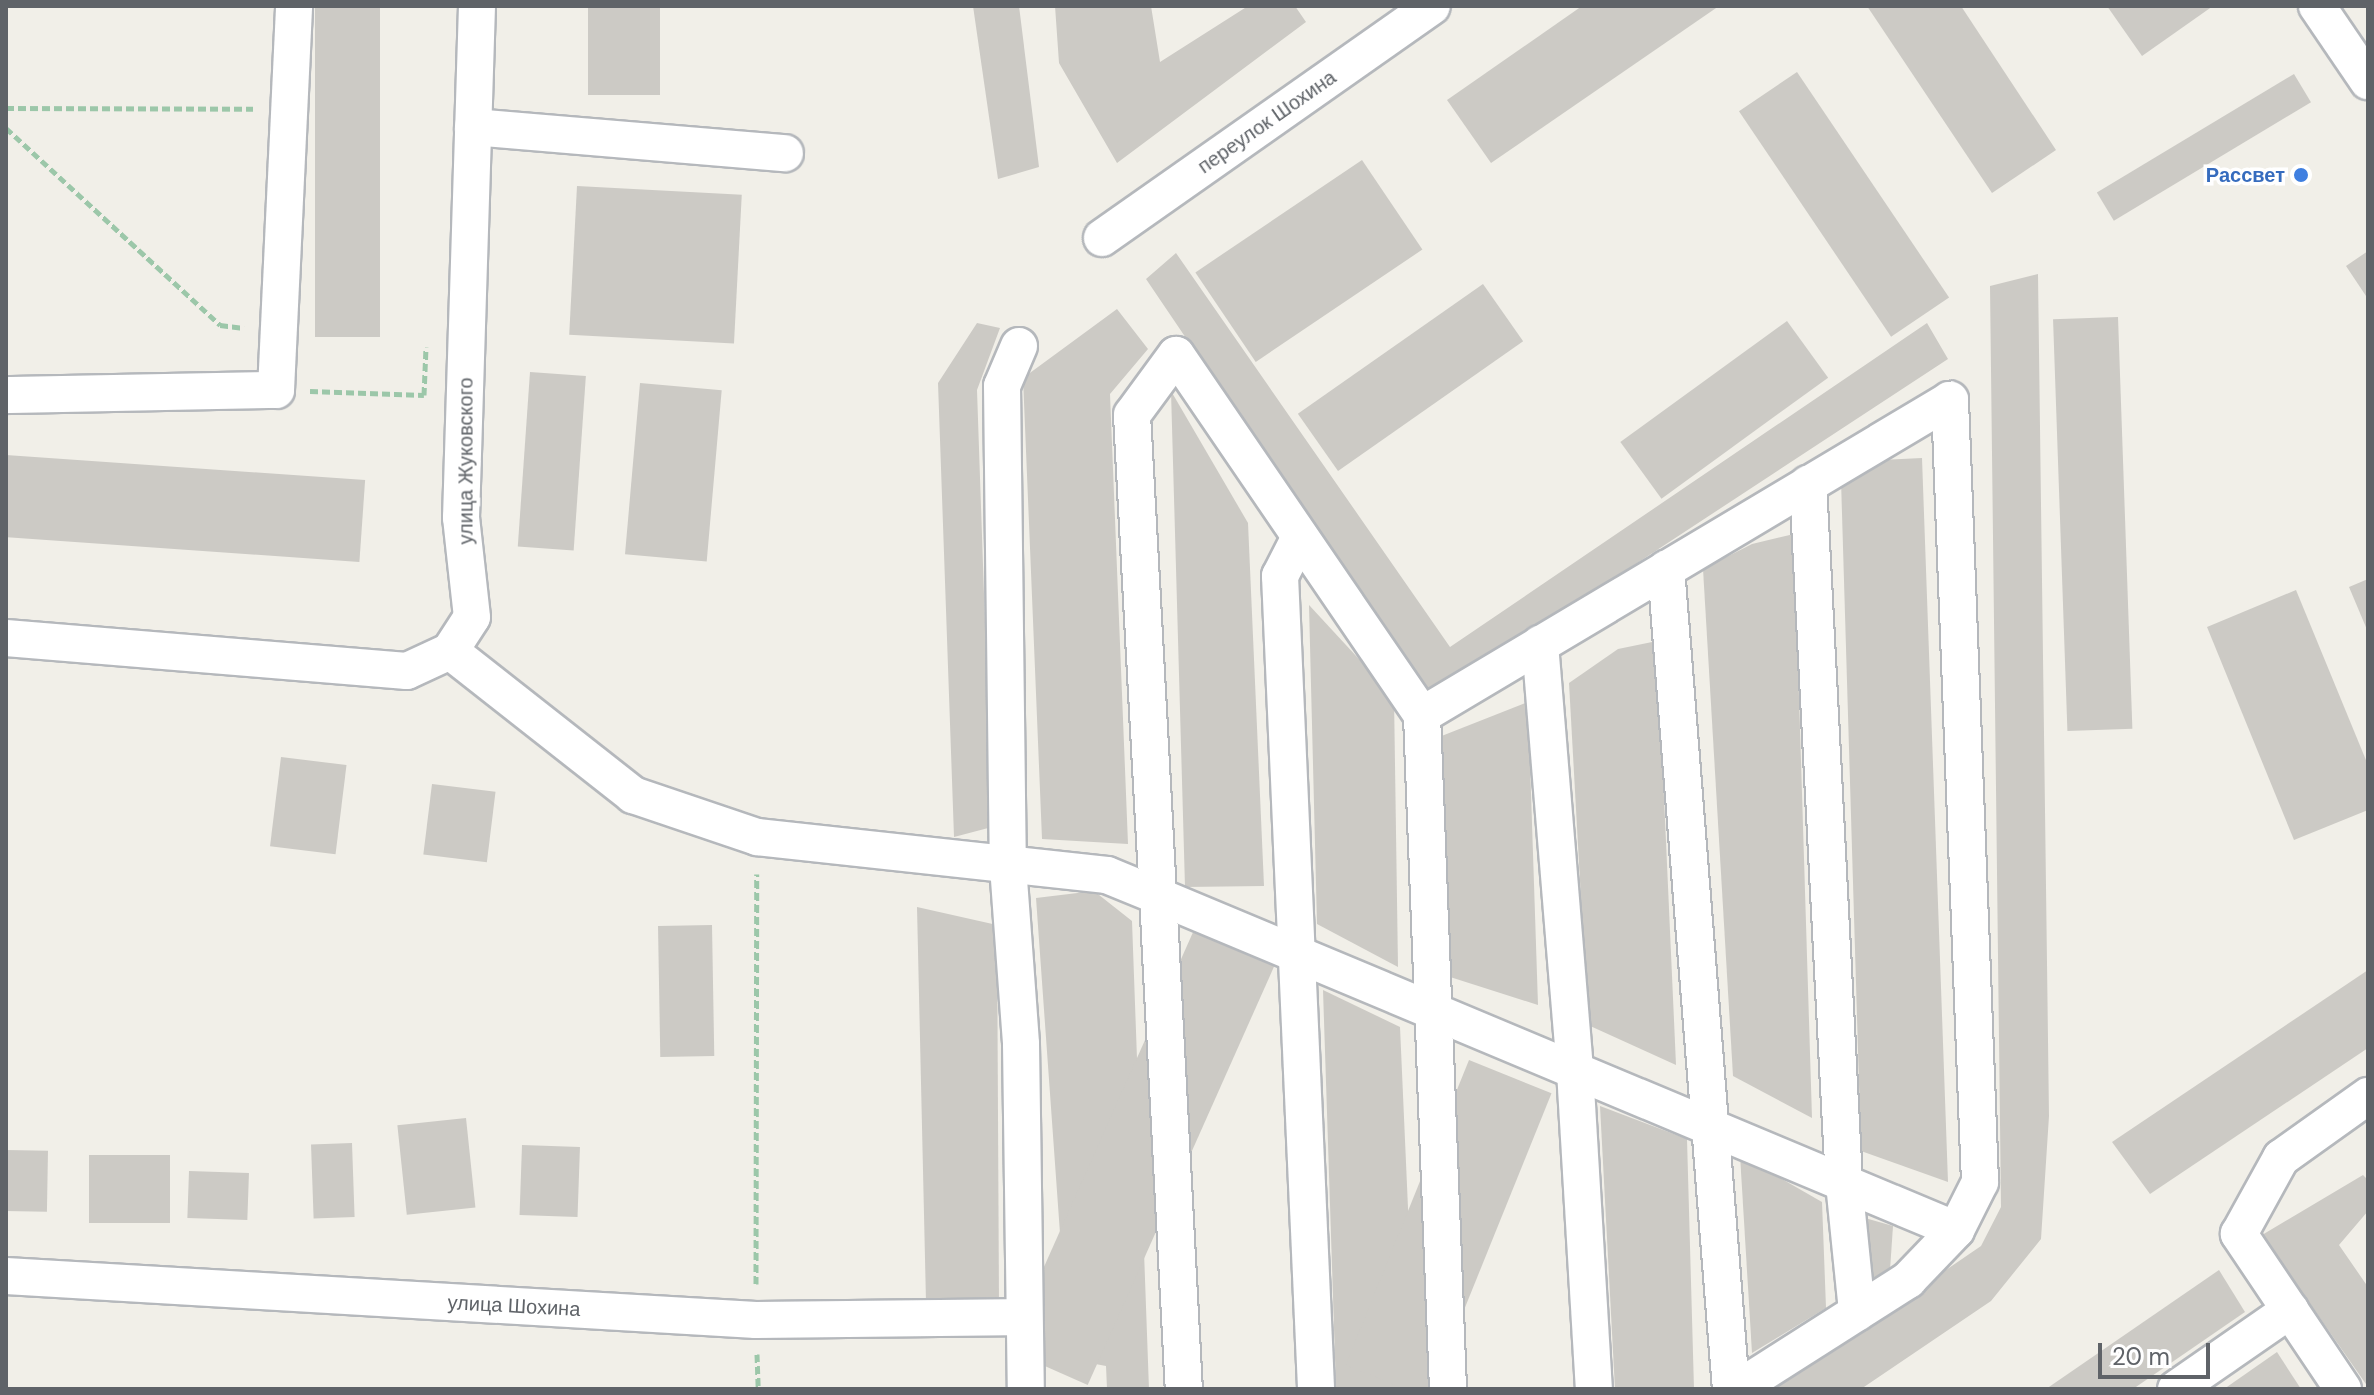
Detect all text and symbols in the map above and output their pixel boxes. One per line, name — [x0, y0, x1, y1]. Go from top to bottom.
street label: переулок Шохина — [1193, 65, 1341, 179]
place label: Рассвет — [2206, 163, 2285, 187]
marker: Рассвет — [2292, 166, 2310, 184]
street label: улица Жуковского — [454, 377, 478, 545]
street label: улица Шохина — [447, 1291, 581, 1321]
scale bar — [2102, 1327, 2214, 1377]
text: 20 m — [2112, 1341, 2170, 1372]

